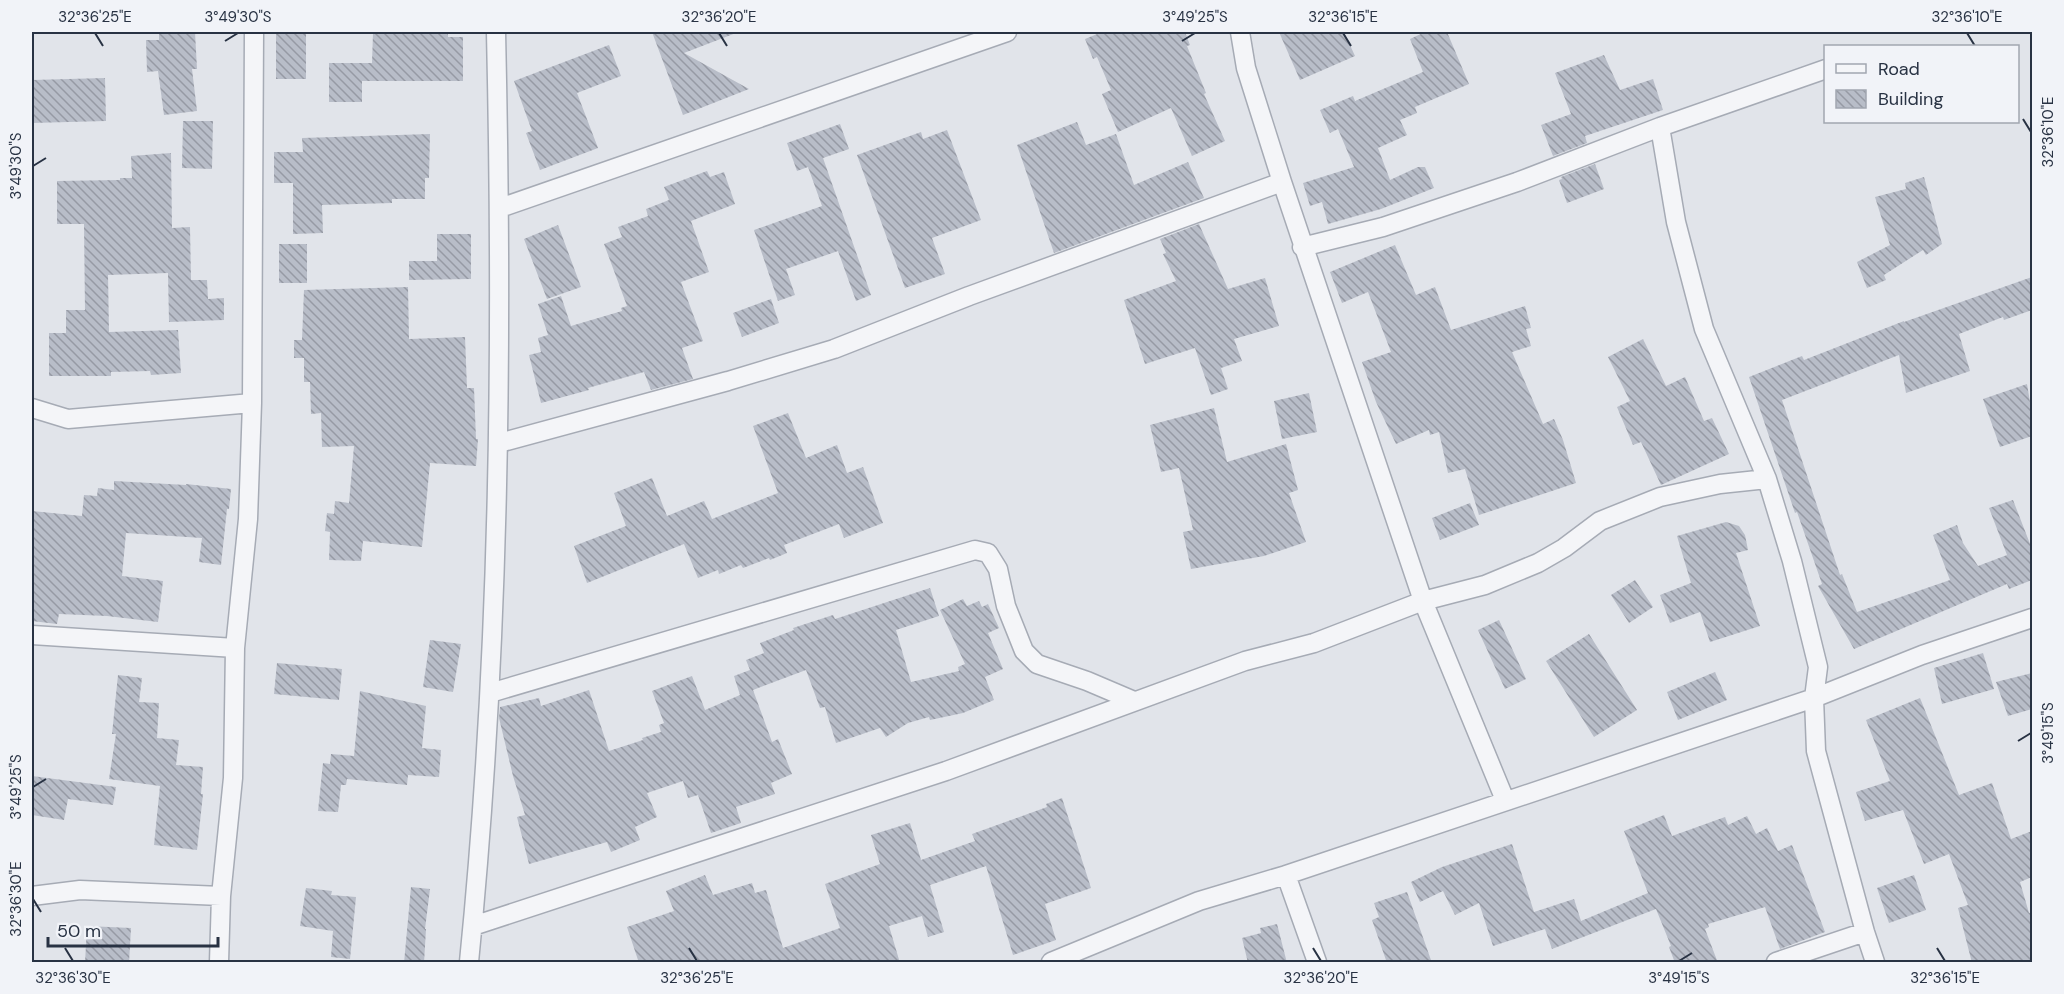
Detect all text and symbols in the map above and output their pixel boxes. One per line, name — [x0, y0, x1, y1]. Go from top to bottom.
text: 32°36'25"E — [58, 7, 132, 27]
text: 3°49'30"S — [204, 7, 272, 27]
text: 32°36'20"E — [682, 7, 756, 27]
text: 3°49'25"S — [1162, 7, 1228, 27]
text: 32°36'15"E — [1308, 7, 1378, 27]
text: 32°36'10"E — [1931, 7, 2003, 27]
legend — [1824, 45, 2019, 123]
text: Road — [1878, 57, 1920, 81]
text: Building — [1878, 87, 1943, 111]
text: 32°36'10"E — [2038, 96, 2058, 168]
text: 3°49'30"S — [6, 132, 26, 200]
text: 3°49'15"S — [2038, 702, 2058, 764]
text: 3°49'25"S — [6, 754, 26, 820]
text: 32°36'30"E — [6, 861, 26, 937]
scale bar — [48, 910, 218, 948]
text: 50 m — [57, 919, 101, 943]
text: 32°36'30"E — [35, 968, 111, 988]
text: 32°36'25"E — [660, 968, 734, 988]
text: 32°36'20"E — [1284, 968, 1358, 988]
text: 3°49'15"S — [1648, 968, 1710, 988]
text: 32°36'15"E — [1910, 968, 1980, 988]

